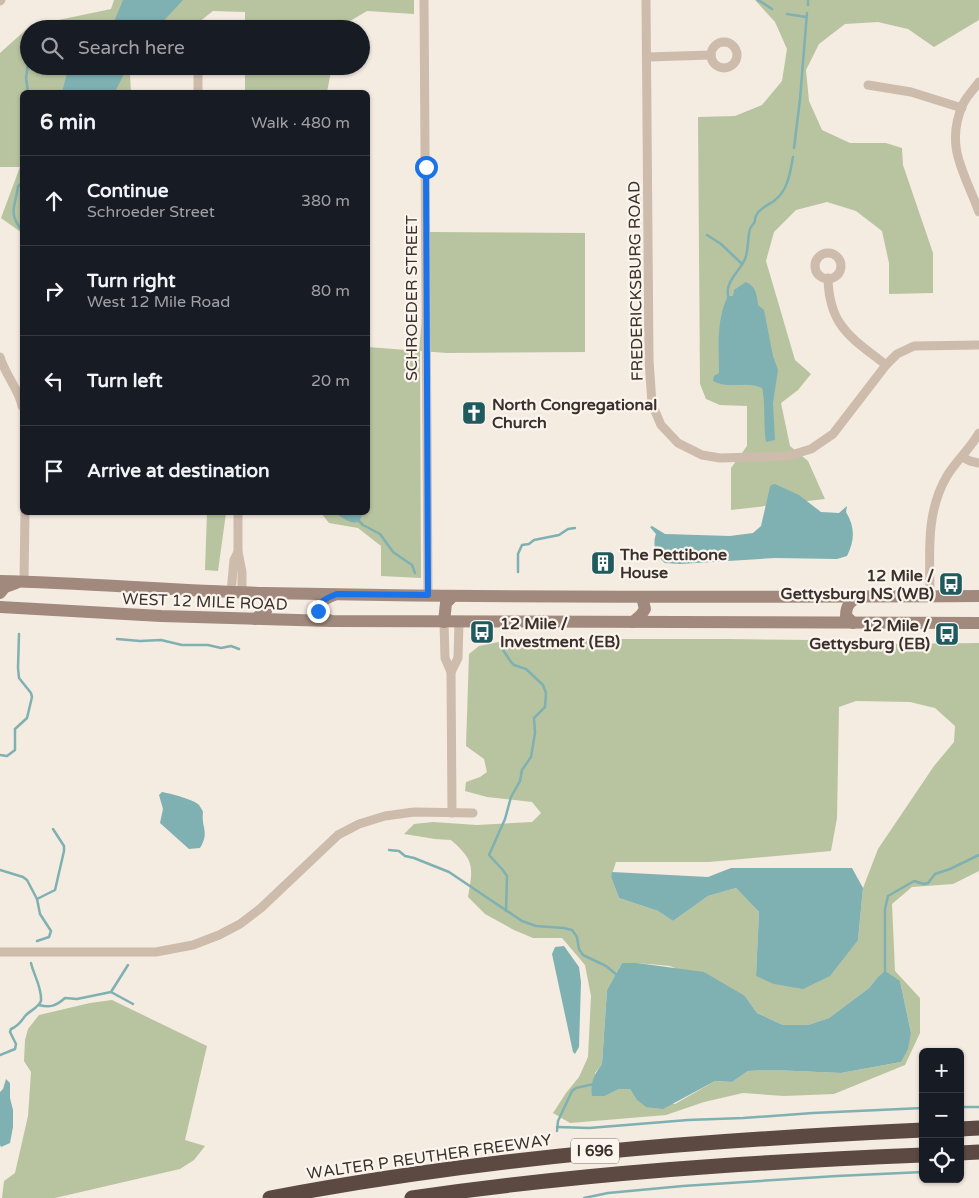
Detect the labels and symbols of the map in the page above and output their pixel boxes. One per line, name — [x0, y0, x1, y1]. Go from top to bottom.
route start — [415, 156, 438, 179]
street label: FREDERICKSBURG ROAD — [624, 181, 648, 381]
street label: SCHROEDER STREET — [402, 215, 422, 381]
place label: North Congregational Church — [492, 395, 657, 433]
church icon: North Congregational Church — [461, 400, 487, 426]
place label: The Pettibone House — [619, 545, 727, 583]
building icon: The Pettibone House — [590, 550, 616, 576]
place label: 12 Mile / Gettysburg NS (WB) — [781, 566, 934, 604]
bus stop icon: 12 Mile / Gettysburg NS (WB) — [938, 571, 964, 597]
street label: WEST 12 MILE ROAD — [122, 589, 288, 615]
route end — [307, 600, 330, 623]
place label: 12 Mile / Investment (EB) — [500, 614, 620, 652]
place label: 12 Mile / Gettysburg (EB) — [809, 616, 930, 654]
bus stop icon: 12 Mile / Investment (EB) — [469, 619, 495, 645]
bus stop icon: 12 Mile / Gettysburg (EB) — [934, 621, 960, 647]
street label: WALTER P REUTHER FREEWAY — [306, 1130, 553, 1184]
road number: I 696 — [571, 1138, 619, 1164]

